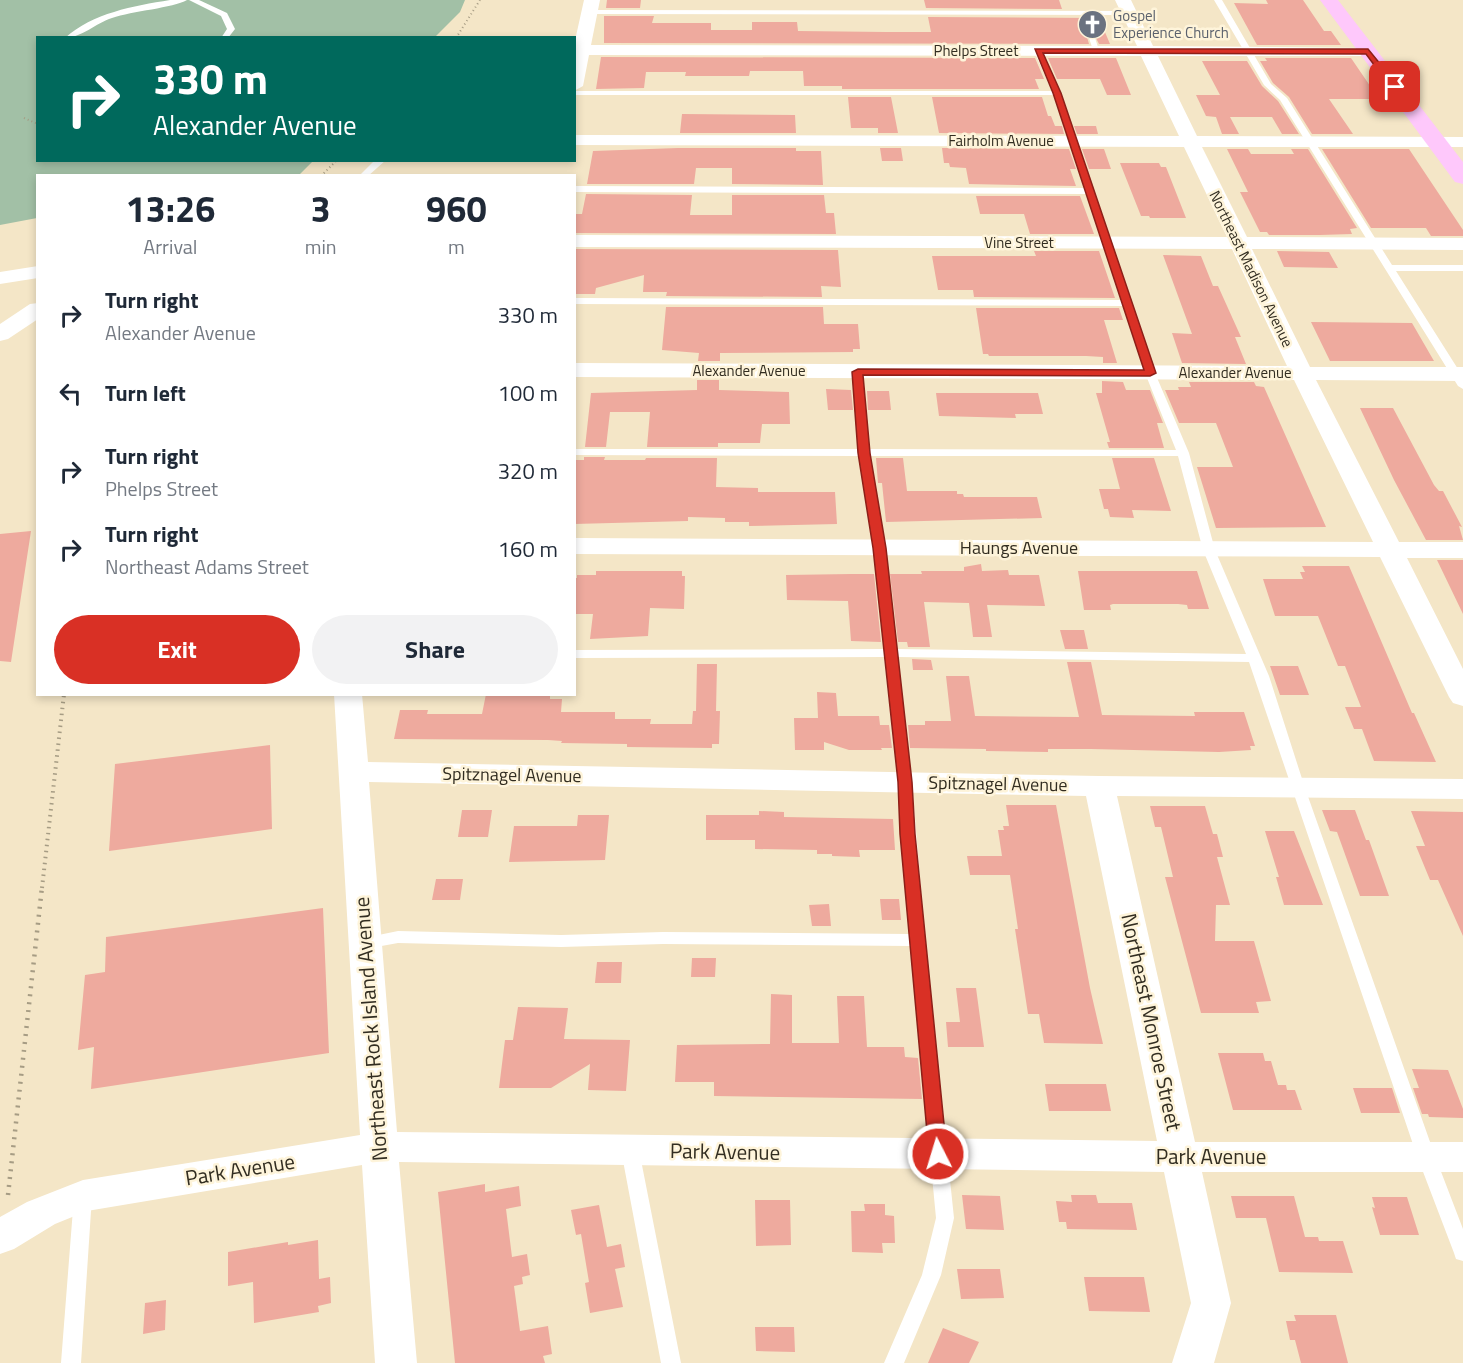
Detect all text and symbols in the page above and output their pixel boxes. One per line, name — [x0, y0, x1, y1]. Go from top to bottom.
place label: Gospel Experience Church — [1113, 4, 1229, 44]
church icon: Gospel Experience Church — [1076, 9, 1108, 41]
street label: Phelps Street — [934, 39, 1019, 62]
text: 330 m — [153, 46, 268, 110]
icon: right — [54, 60, 132, 138]
pin — [1369, 61, 1420, 112]
icon: arrive — [1378, 70, 1411, 103]
text: Alexander Avenue — [153, 104, 357, 145]
street label: Fairholm Avenue — [948, 129, 1054, 152]
text: 13:26 — [125, 181, 215, 236]
text: 3 — [311, 181, 331, 236]
text: 960 — [426, 181, 487, 236]
street label: Northeast Madison Avenue — [1203, 187, 1299, 351]
text: Arrival — [143, 231, 198, 262]
text: min — [305, 231, 337, 262]
text: m — [448, 231, 465, 262]
street label: Vine Street — [984, 231, 1055, 254]
text: Turn right — [105, 283, 199, 317]
text: 330 m — [498, 298, 558, 332]
icon: right — [54, 299, 87, 332]
text: Alexander Avenue — [105, 317, 256, 348]
street label: Alexander Avenue — [692, 359, 806, 382]
street label: Alexander Avenue — [1178, 361, 1292, 384]
text: Turn left — [105, 376, 186, 410]
text: 100 m — [498, 376, 558, 410]
icon: left — [54, 377, 87, 410]
text: Turn right — [105, 439, 199, 473]
text: 320 m — [498, 454, 558, 488]
icon: right — [54, 455, 87, 488]
text: Phelps Street — [105, 473, 218, 504]
text: Turn right — [105, 517, 199, 551]
text: 160 m — [498, 532, 558, 566]
icon: right — [54, 533, 87, 566]
street label: Haungs Avenue — [960, 534, 1078, 561]
text: Northeast Adams Street — [105, 551, 309, 582]
button: Exit — [54, 615, 300, 684]
button: Share — [312, 615, 558, 684]
street label: Spitznagel Avenue — [442, 760, 582, 789]
street label: Spitznagel Avenue — [928, 769, 1068, 798]
street label: Northeast Rock Island Avenue — [345, 896, 395, 1162]
street label: Northeast Monroe Street — [1113, 910, 1191, 1134]
position arrow — [906, 1122, 970, 1186]
street label: Park Avenue — [669, 1134, 781, 1168]
street label: Park Avenue — [1156, 1140, 1266, 1172]
street label: Park Avenue — [183, 1145, 297, 1193]

